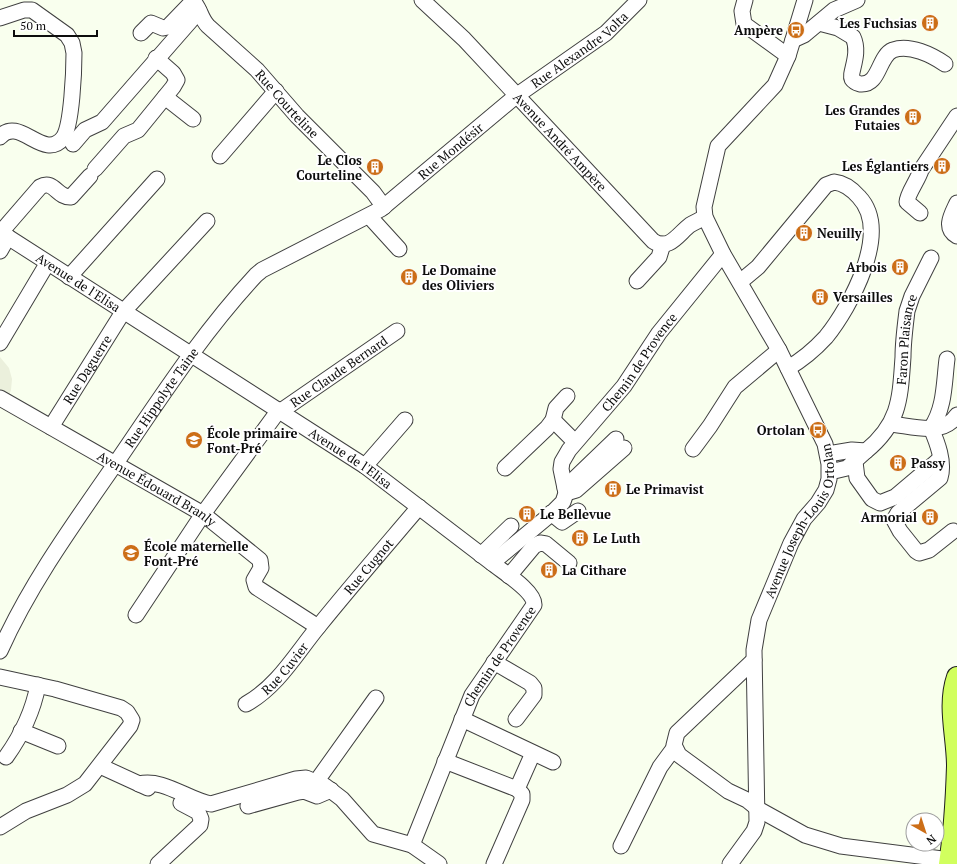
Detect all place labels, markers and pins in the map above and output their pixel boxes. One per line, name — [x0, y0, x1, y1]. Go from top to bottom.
building icon: Les Fuchsias — [920, 13, 940, 33]
place label: Les Fuchsias — [840, 14, 917, 32]
bus stop icon: Ampère — [786, 20, 806, 40]
place label: Ampère — [734, 21, 783, 39]
place label: Les Grandes Futaies — [825, 101, 900, 134]
building icon: Les Grandes Futaies — [903, 107, 923, 127]
place label: Le Clos Courteline — [296, 151, 362, 184]
building icon: Les Églantiers — [932, 156, 952, 176]
building icon: Le Clos Courteline — [365, 157, 385, 177]
place label: Les Églantiers — [842, 157, 929, 175]
building icon: Neuilly — [794, 223, 814, 243]
place label: Neuilly — [817, 224, 863, 242]
building icon: Arbois — [890, 257, 910, 277]
place label: Arbois — [846, 258, 887, 276]
place label: Le Domaine des Oliviers — [422, 261, 496, 294]
building icon: Le Domaine des Oliviers — [399, 267, 419, 287]
building icon: Versailles — [810, 287, 830, 307]
place label: Versailles — [833, 288, 893, 306]
bus stop icon: Ortolan — [808, 420, 828, 440]
place label: Ortolan — [757, 421, 806, 439]
place label: École primaire Font-Pré — [207, 424, 297, 457]
school or university icon: École primaire Font-Pré — [184, 430, 204, 450]
building icon: Passy — [888, 453, 908, 473]
place label: Passy — [911, 454, 946, 472]
building icon: Le Primavist — [603, 479, 623, 499]
place label: Le Primavist — [626, 480, 705, 498]
building icon: Le Bellevue — [517, 504, 537, 524]
place label: Le Bellevue — [540, 505, 611, 523]
building icon: Armorial — [920, 507, 940, 527]
place label: Armorial — [861, 508, 917, 526]
building icon: Le Luth — [570, 528, 590, 548]
place label: Le Luth — [593, 529, 641, 547]
place label: École maternelle Font-Pré — [144, 537, 248, 570]
school or university icon: École maternelle Font-Pré — [121, 543, 141, 563]
building icon: La Cithare — [539, 560, 559, 580]
place label: La Cithare — [562, 561, 626, 579]

